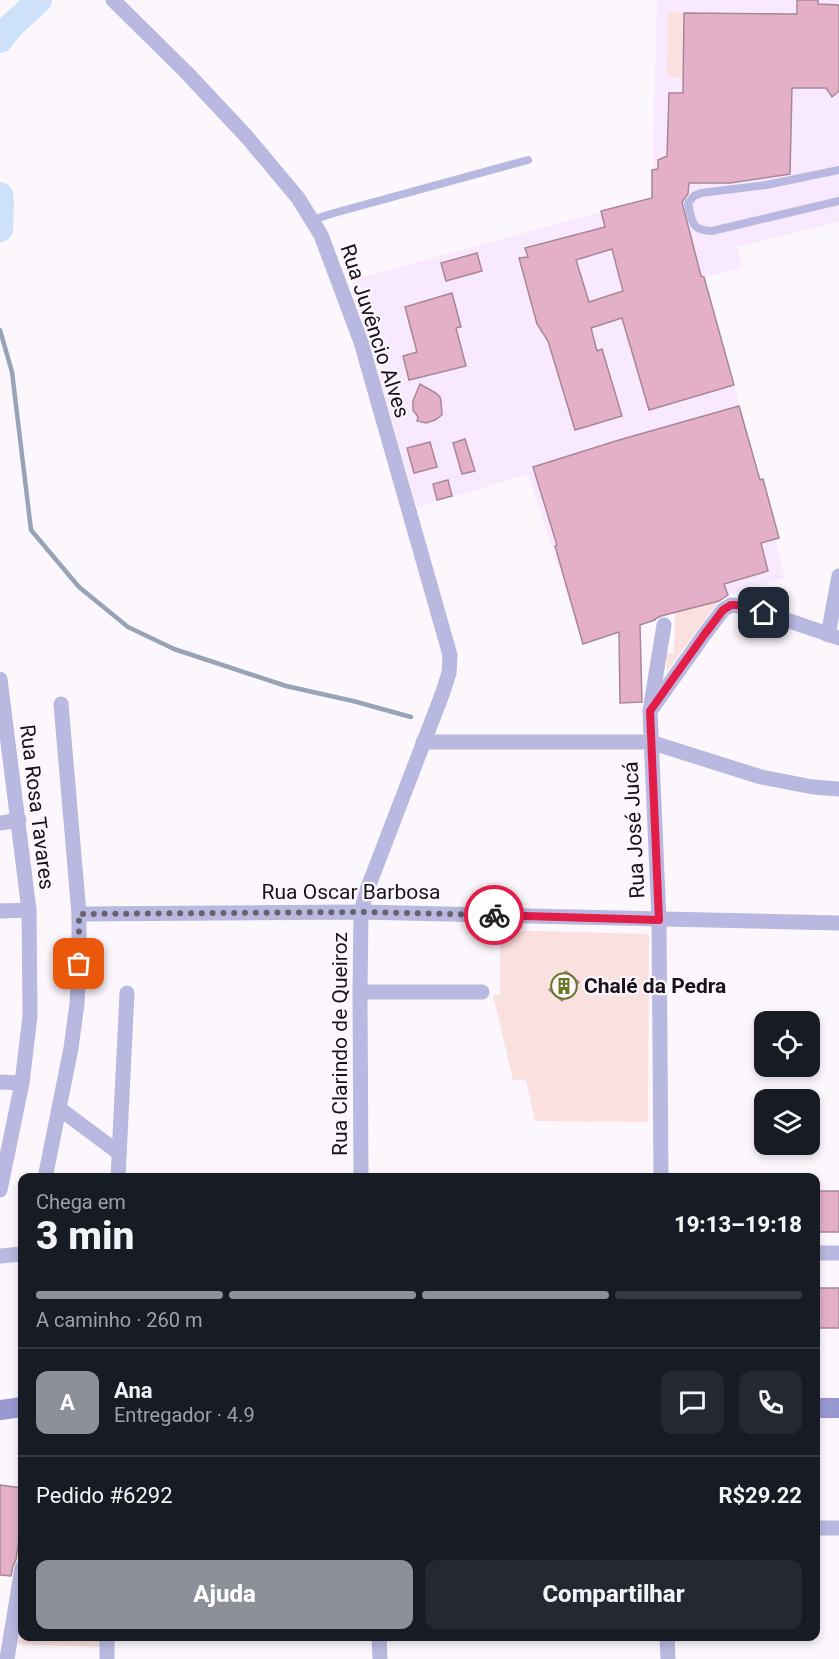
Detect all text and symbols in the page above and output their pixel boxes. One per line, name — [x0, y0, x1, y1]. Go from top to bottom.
street label: Rua Juvêncio Alves — [336, 241, 414, 421]
pin — [738, 587, 789, 638]
icon: home — [747, 596, 780, 629]
street label: Rua Rosa Tavares — [15, 723, 59, 891]
street label: Rua José Jucá — [618, 761, 650, 899]
street label: Rua Oscar Barbosa — [262, 880, 440, 904]
courier — [464, 885, 524, 945]
icon: bike — [478, 899, 511, 932]
street label: Rua Clarindo de Queiroz — [328, 932, 352, 1156]
pin — [53, 938, 104, 989]
icon: bag — [62, 947, 95, 980]
building icon: Chalé da Pedra — [549, 971, 579, 1001]
place label: Chalé da Pedra — [584, 974, 726, 998]
map controls — [754, 1011, 820, 1155]
button: locate — [754, 1011, 820, 1077]
button: layers — [754, 1089, 820, 1155]
text: Chega em — [36, 1190, 126, 1214]
text: 19:13–19:18 — [674, 1212, 802, 1237]
text: 3 min — [36, 1213, 134, 1259]
text: A caminho · 260 m — [36, 1308, 203, 1332]
button: chat — [661, 1371, 724, 1434]
button: phone — [739, 1371, 802, 1434]
text: Ana — [114, 1378, 153, 1403]
text: A — [60, 1390, 75, 1415]
text: Entregador · 4.9 — [114, 1403, 255, 1427]
text: Pedido #6292 — [36, 1483, 173, 1508]
text: R$29.22 — [718, 1483, 802, 1508]
button: Ajuda — [36, 1560, 413, 1629]
button: Compartilhar — [425, 1560, 802, 1629]

